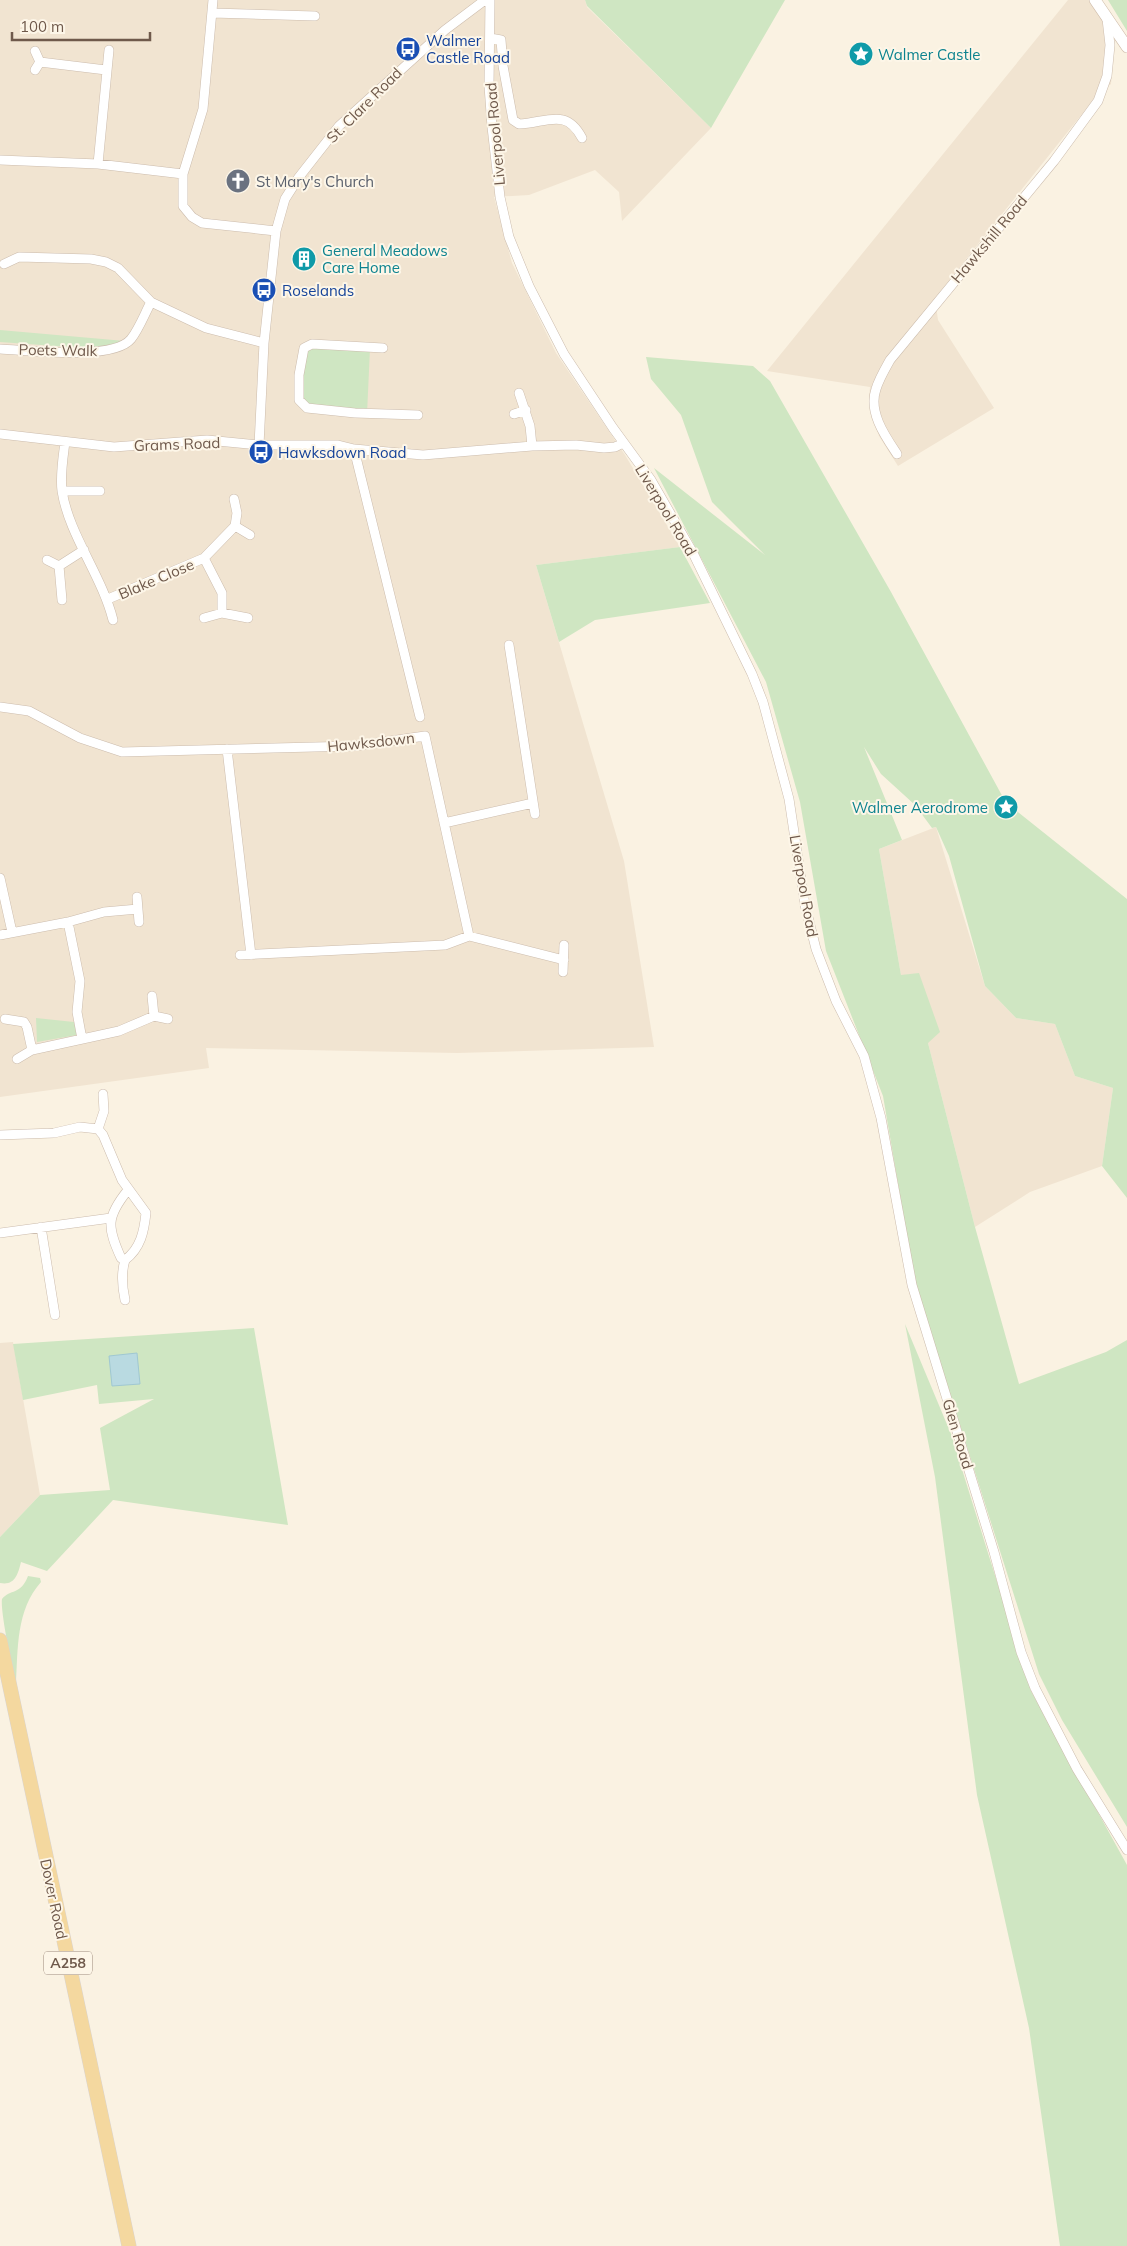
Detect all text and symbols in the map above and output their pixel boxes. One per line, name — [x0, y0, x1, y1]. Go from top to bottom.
scale bar — [12, 10, 150, 42]
text: 100 m — [20, 17, 64, 36]
place label: Walmer Castle Road — [426, 31, 510, 67]
bus stop icon: Walmer Castle Road — [395, 36, 421, 62]
place icon: Walmer Castle — [848, 41, 874, 67]
place label: Walmer Castle — [878, 45, 980, 64]
street label: St. Clare Road — [322, 63, 406, 147]
street label: Liverpool Road — [481, 82, 509, 186]
church icon: St Mary's Church — [225, 168, 251, 194]
place label: St Mary's Church — [256, 172, 374, 191]
street label: Hawkshill Road — [947, 191, 1031, 287]
place label: General Meadows Care Home — [322, 241, 448, 277]
building icon: General Meadows Care Home — [291, 246, 317, 272]
bus stop icon: Roselands — [251, 277, 277, 303]
place label: Roselands — [282, 281, 354, 300]
street label: Poets Walk — [18, 340, 98, 360]
street label: Grams Road — [133, 433, 221, 455]
bus stop icon: Hawksdown Road — [248, 439, 274, 465]
place label: Hawksdown Road — [278, 443, 406, 462]
street label: Liverpool Road — [631, 461, 701, 559]
street label: Blake Close — [115, 555, 197, 603]
street label: Hawksdown — [326, 728, 416, 756]
place icon: Walmer Aerodrome — [993, 794, 1019, 820]
place label: Walmer Aerodrome — [852, 798, 988, 817]
street label: Liverpool Road — [786, 833, 822, 939]
street label: Glen Road — [938, 1397, 978, 1471]
street label: Dover Road — [36, 1857, 72, 1941]
road number: A258 — [44, 1952, 92, 1975]

